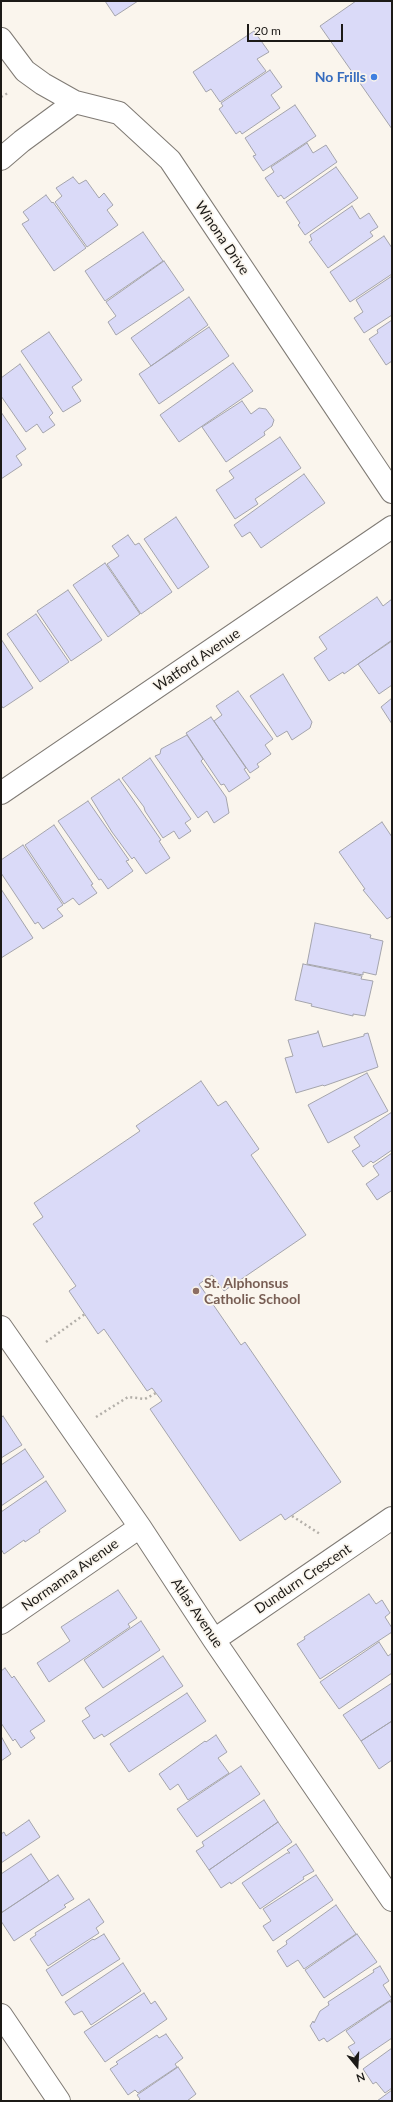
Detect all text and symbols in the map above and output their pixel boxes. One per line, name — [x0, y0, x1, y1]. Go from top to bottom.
scale bar — [249, 16, 345, 42]
text: 20 m — [254, 23, 281, 38]
place label: No Frills — [315, 69, 366, 85]
marker: No Frills — [369, 72, 379, 82]
street label: Winona Drive — [191, 198, 253, 278]
street label: Watford Avenue — [151, 625, 243, 695]
place label: St. Alphonsus Catholic School — [204, 1275, 300, 1308]
marker: St. Alphonsus Catholic School — [191, 1286, 201, 1296]
street label: Normanna Avenue — [18, 1535, 122, 1615]
street label: Dundurn Crescent — [252, 1541, 354, 1617]
street label: Atlas Avenue — [168, 1575, 226, 1651]
north arrow — [337, 2046, 377, 2086]
text: N — [355, 2070, 367, 2085]

